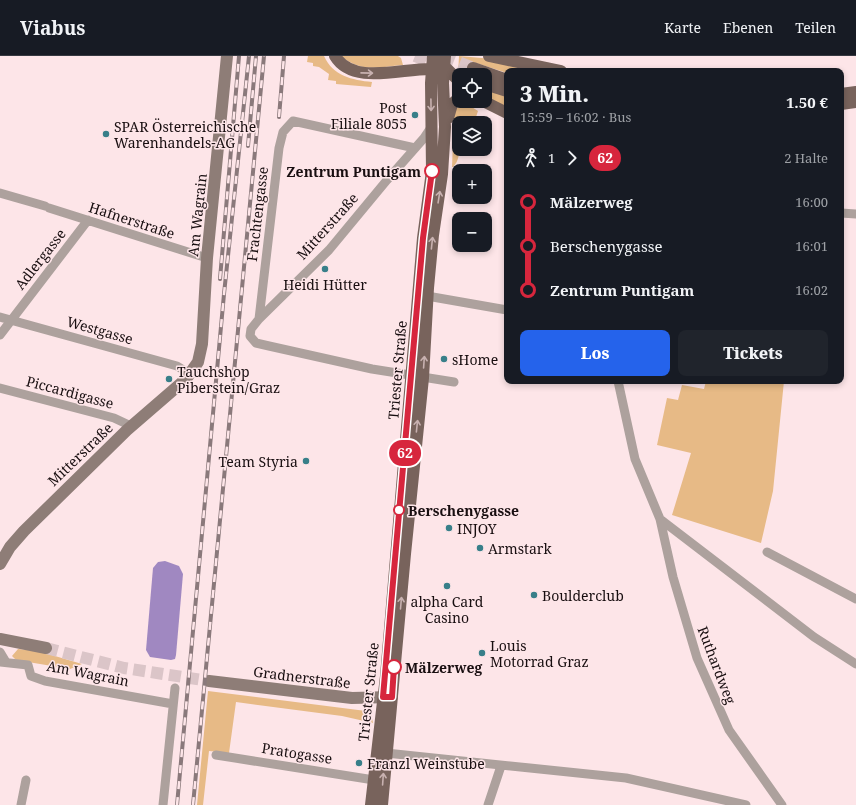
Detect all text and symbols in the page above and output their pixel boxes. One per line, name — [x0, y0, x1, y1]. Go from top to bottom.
text: Viabus — [20, 15, 86, 41]
text: Karte — [664, 18, 701, 37]
text: Ebenen — [723, 18, 773, 37]
text: Teilen — [795, 18, 836, 37]
map controls — [452, 68, 492, 252]
button: locate — [452, 68, 492, 108]
one-way arrow — [360, 70, 373, 77]
text: 3 Min. — [520, 78, 589, 108]
text: 1.50 € — [786, 92, 828, 112]
place label: Post Filiale 8055 — [331, 98, 407, 133]
one-way arrow — [428, 98, 435, 111]
text: 15:59 – 16:02 · Bus — [520, 108, 631, 126]
marker: Post Filiale 8055 — [410, 110, 420, 120]
button: layers — [452, 116, 492, 156]
place label: SPAR Österreichische Warenhandels-AG — [114, 117, 256, 152]
marker: SPAR Österreichische Warenhandels-AG — [101, 129, 111, 139]
icon: walk — [520, 147, 542, 169]
icon: forward — [561, 147, 583, 169]
text: 62 — [597, 148, 613, 167]
text: 1 — [548, 149, 555, 167]
text: 2 Halte — [784, 149, 828, 167]
place label: Zentrum Puntigam — [286, 162, 421, 181]
marker: Zentrum Puntigam — [424, 163, 440, 179]
button: + — [452, 164, 492, 204]
street label: Frachtengasse — [242, 166, 272, 262]
street label: Am Wagrain — [183, 172, 211, 258]
street label: Mitterstraße — [292, 189, 362, 263]
one-way arrow — [435, 191, 443, 204]
text: Mälzerweg — [550, 192, 633, 212]
text: 16:00 — [795, 193, 828, 211]
street label: Hafnerstraße — [87, 197, 177, 243]
button: − — [452, 212, 492, 252]
street label: Adlergasse — [10, 225, 70, 293]
text: Berschenygasse — [550, 236, 663, 256]
one-way arrow — [428, 237, 436, 250]
text: 16:01 — [795, 237, 828, 255]
marker: Heidi Hütter — [320, 264, 330, 274]
place label: Heidi Hütter — [283, 275, 367, 294]
text: Zentrum Puntigam — [550, 280, 694, 300]
text: 16:02 — [795, 281, 828, 299]
street label: Westgasse — [65, 311, 135, 349]
street label: Triester Straße — [383, 320, 411, 420]
button: Los — [520, 330, 670, 376]
button: Tickets — [678, 330, 828, 376]
place label: sHome — [452, 350, 498, 369]
marker: sHome — [439, 354, 449, 364]
one-way arrow — [421, 356, 428, 369]
place label: Tauchshop Piberstein/Graz — [177, 362, 280, 397]
street label: Piccardigasse — [24, 371, 116, 413]
marker: Tauchshop Piberstein/Graz — [164, 374, 174, 384]
street label: Mitterstraße — [43, 418, 117, 490]
one-way arrow — [414, 420, 421, 433]
line badge: 62 — [387, 440, 423, 466]
text: 62 — [397, 443, 413, 462]
place label: Team Styria — [218, 452, 298, 471]
marker: Team Styria — [301, 456, 311, 466]
place label: Berschenygasse — [408, 501, 519, 520]
marker: Berschenygasse — [393, 504, 405, 516]
place label: INJOY — [457, 519, 497, 538]
marker: INJOY — [444, 523, 454, 533]
place label: Armstark — [488, 539, 552, 558]
marker: Armstark — [475, 543, 485, 553]
marker: alpha Card Casino — [442, 581, 452, 591]
place label: Boulderclub — [542, 586, 624, 605]
marker: Boulderclub — [529, 590, 539, 600]
place label: alpha Card Casino — [411, 592, 484, 627]
one-way arrow — [397, 597, 404, 610]
street label: Ruthardweg — [693, 623, 741, 707]
place label: Louis Motorrad Graz — [490, 636, 589, 671]
street label: Triester Straße — [353, 642, 383, 742]
marker: Louis Motorrad Graz — [477, 648, 487, 658]
street label: Am Wagrain — [45, 656, 131, 690]
place label: Mälzerweg — [405, 658, 482, 677]
marker: Mälzerweg — [386, 659, 402, 675]
street label: Gradnerstraße — [252, 662, 352, 692]
street label: Pratogasse — [260, 738, 334, 768]
place label: Franzl Weinstube — [367, 754, 485, 773]
marker: Franzl Weinstube — [354, 758, 364, 768]
one-way arrow — [380, 773, 387, 786]

